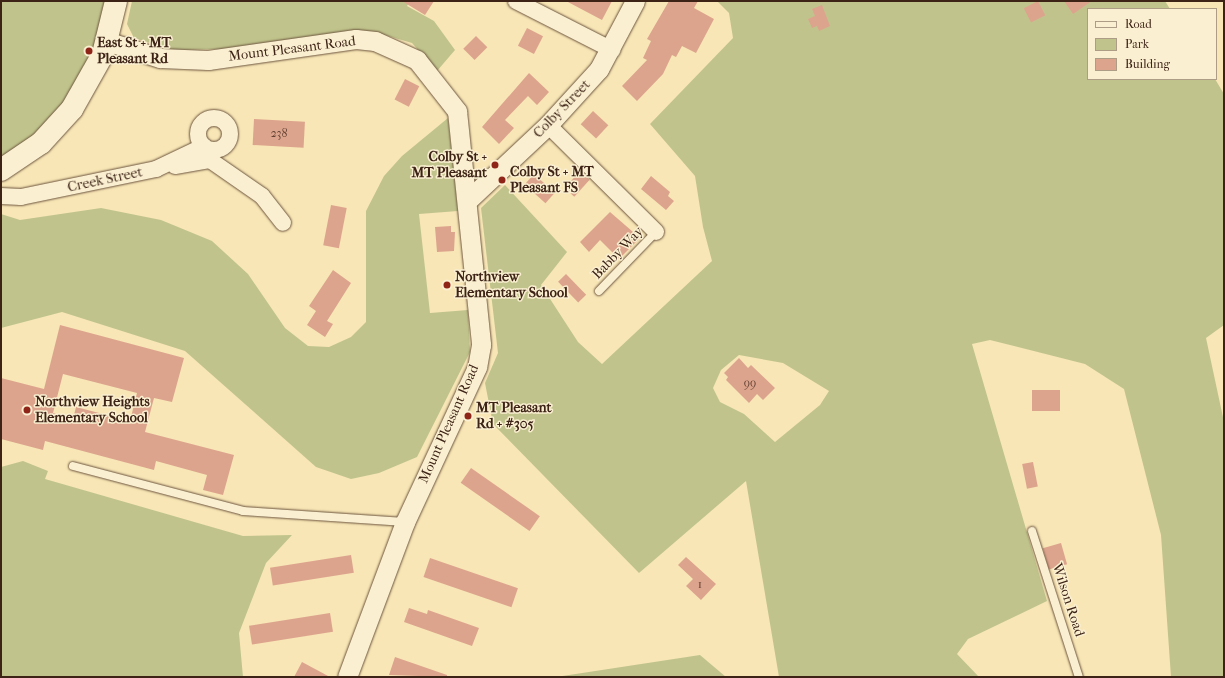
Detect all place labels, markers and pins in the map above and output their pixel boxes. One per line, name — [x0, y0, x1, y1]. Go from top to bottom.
place label: East St + MT Pleasant Rd — [97, 35, 171, 68]
marker: East St + MT Pleasant Rd — [84, 46, 94, 56]
place label: Colby St + MT Pleasant — [411, 149, 487, 182]
marker: Colby St + MT Pleasant — [490, 160, 500, 170]
place label: Colby St + MT Pleasant FS — [510, 164, 594, 196]
marker: Colby St + MT Pleasant FS — [497, 175, 507, 185]
place label: Northview Elementary School — [455, 269, 568, 302]
marker: Northview Elementary School — [442, 280, 452, 290]
place label: Northview Heights Elementary School — [35, 394, 150, 426]
place label: MT Pleasant Rd + #305 — [476, 400, 552, 432]
marker: Northview Heights Elementary School — [22, 405, 32, 415]
marker: MT Pleasant Rd + #305 — [463, 411, 473, 421]

